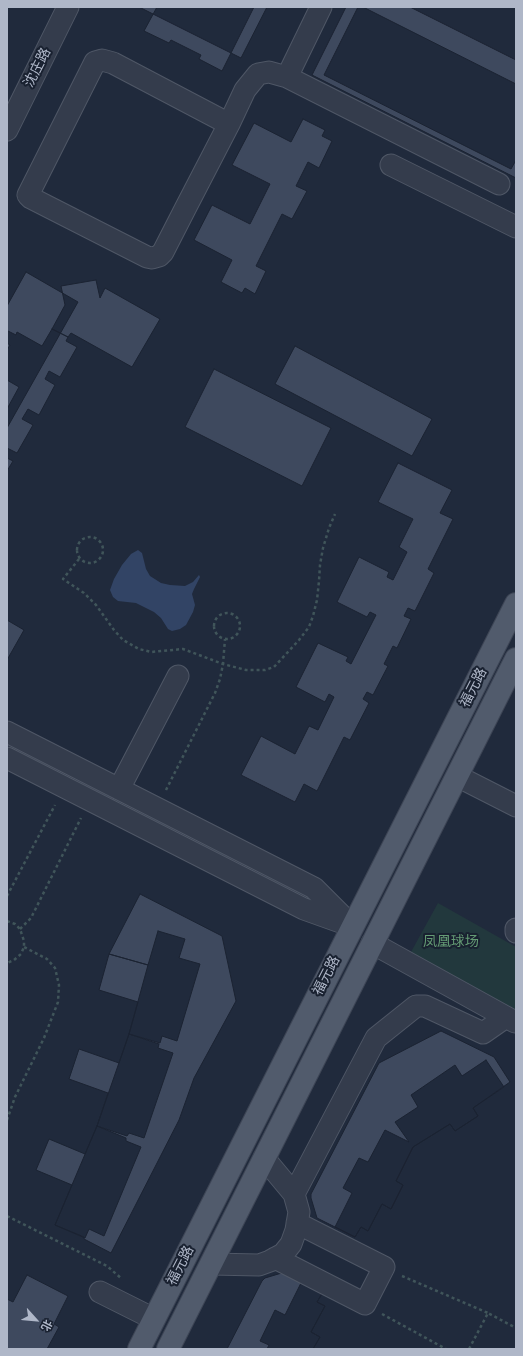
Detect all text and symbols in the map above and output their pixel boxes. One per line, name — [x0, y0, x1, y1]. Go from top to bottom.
street label: 沈庄路 — [21, 45, 55, 91]
street label: 福元路 — [457, 665, 491, 711]
park label: 凤凰球场 — [423, 934, 479, 950]
street label: 福元路 — [310, 953, 344, 999]
street label: 福元路 — [164, 1243, 198, 1289]
north arrow — [16, 1300, 56, 1340]
text: 北 — [37, 1317, 56, 1334]

